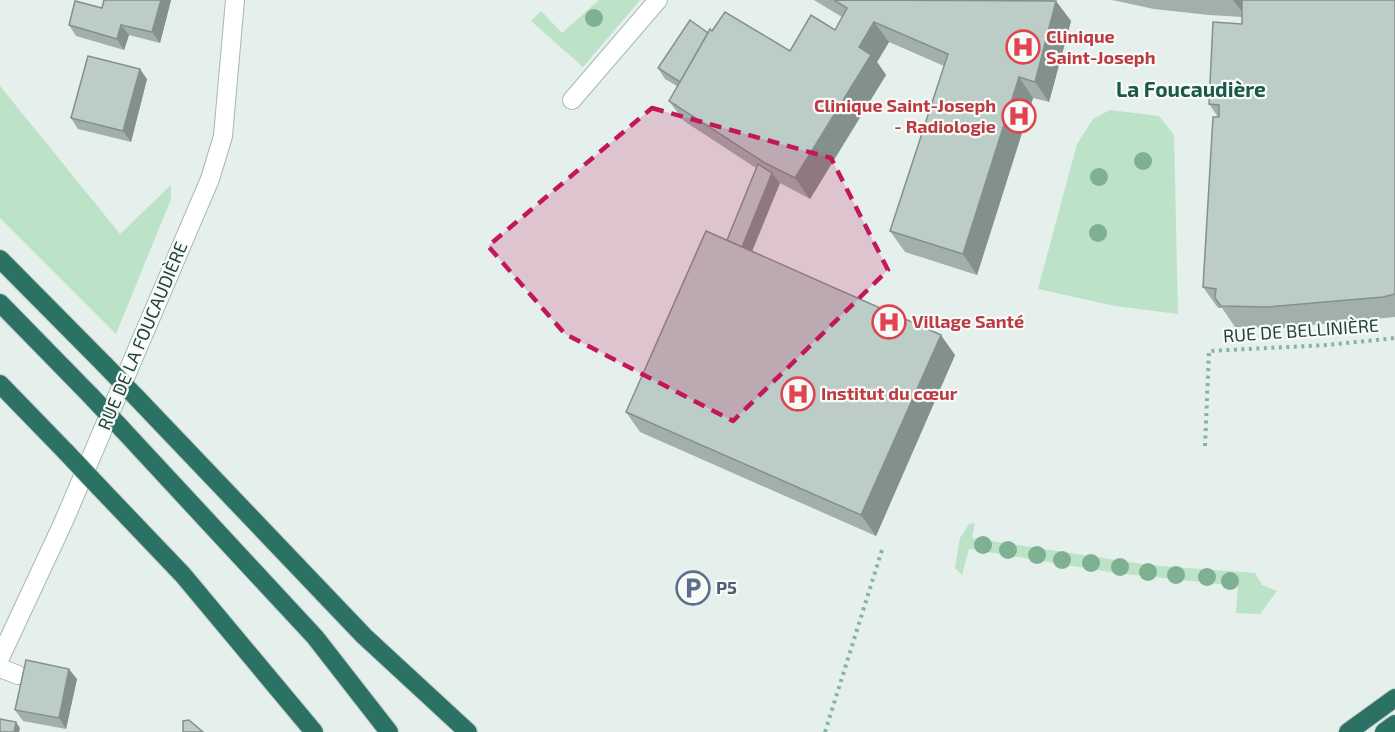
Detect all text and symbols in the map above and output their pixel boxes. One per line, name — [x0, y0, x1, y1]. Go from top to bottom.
place label: Clinique Saint-Joseph — [1046, 25, 1155, 68]
hospital icon: Clinique Saint-Joseph — [1005, 29, 1041, 65]
district label: La Foucaudière — [1116, 76, 1266, 101]
place label: Clinique Saint-Joseph - Radiologie — [814, 94, 996, 137]
hospital icon: Clinique Saint-Joseph - Radiologie — [1001, 98, 1037, 134]
street label: RUE DE LA FOUCAUDIÈRE — [92, 238, 192, 433]
hospital icon: Village Santé — [871, 304, 907, 340]
place label: Village Santé — [912, 310, 1024, 332]
street label: RUE DE BELLINIÈRE — [1222, 314, 1380, 346]
hospital icon: Institut du cœur — [780, 376, 816, 412]
place label: Institut du cœur — [821, 382, 958, 404]
parking icon: P5 — [675, 570, 711, 606]
place label: P5 — [716, 576, 737, 598]

